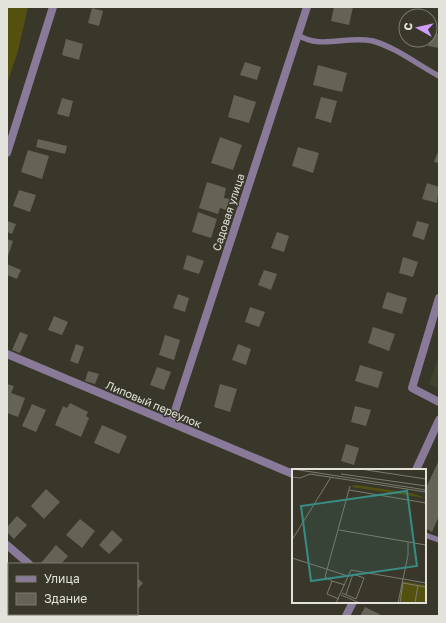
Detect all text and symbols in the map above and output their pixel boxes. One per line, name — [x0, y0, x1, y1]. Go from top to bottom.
north arrow — [398, 8, 438, 48]
text: С — [401, 22, 415, 31]
street label: Садовая улица — [209, 172, 247, 252]
street label: Липовый переулок — [104, 378, 204, 430]
inset map — [292, 469, 426, 603]
legend — [8, 563, 138, 615]
text: Улица — [44, 571, 80, 586]
text: Здание — [44, 591, 87, 606]

